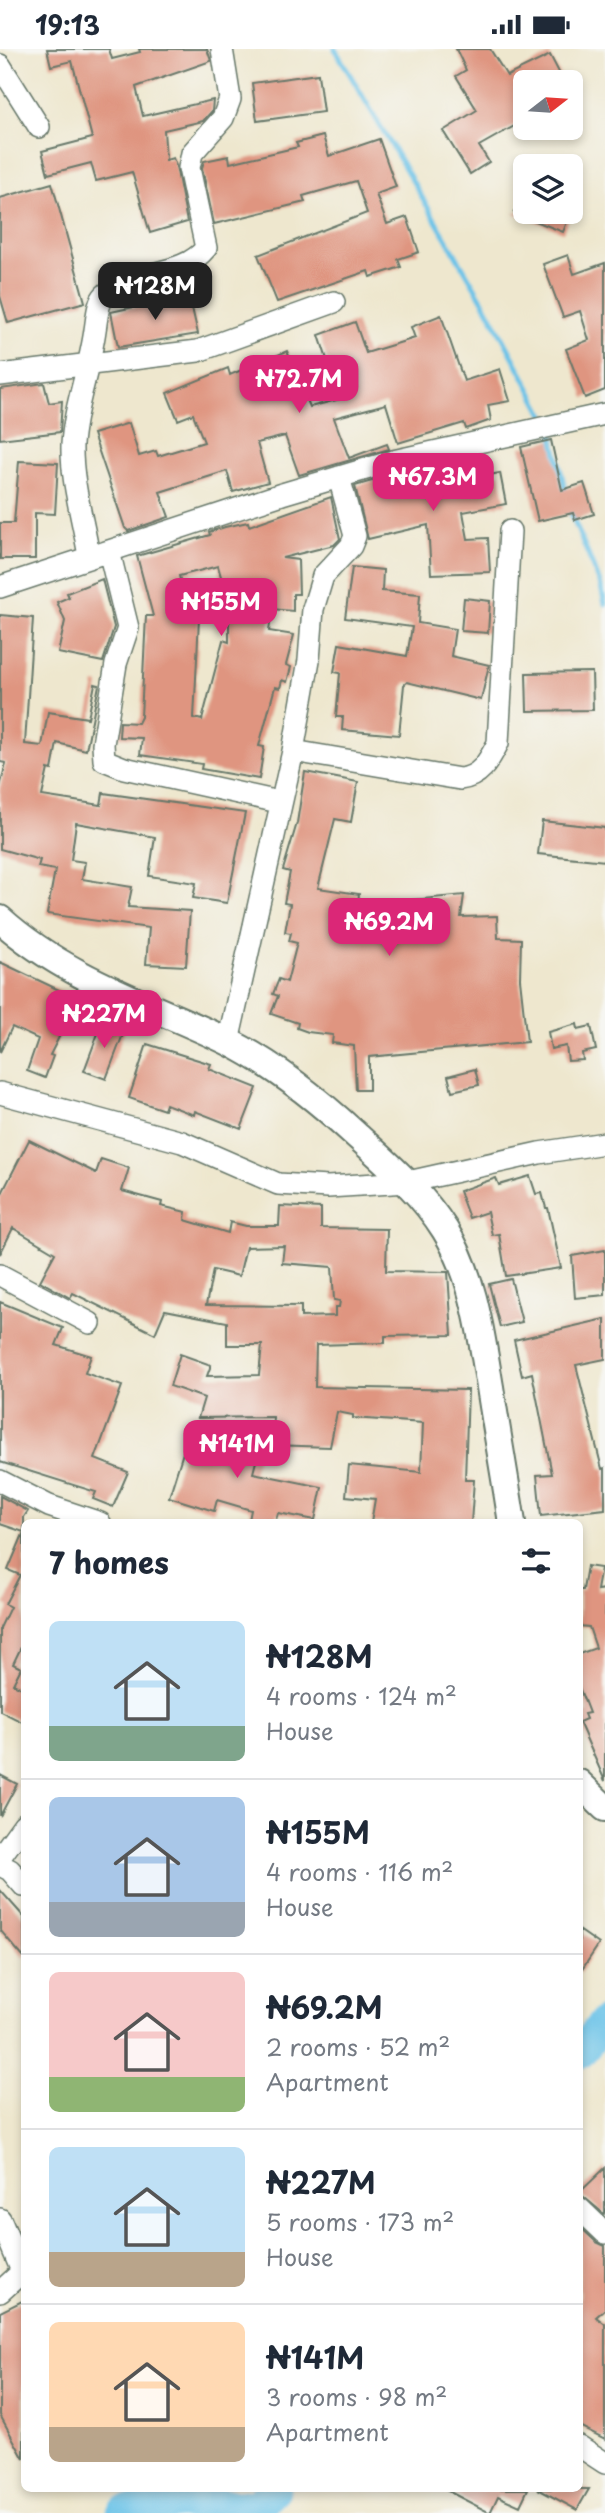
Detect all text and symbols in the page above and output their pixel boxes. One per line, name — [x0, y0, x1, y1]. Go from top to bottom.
text: 19:13 — [35, 5, 100, 44]
north arrow — [513, 70, 583, 140]
map controls — [513, 70, 583, 224]
button: layers — [513, 154, 583, 224]
pin: ₦128M — [106, 263, 204, 322]
text: ₦128M — [114, 267, 196, 302]
pin: ₦72.7M — [242, 355, 356, 415]
text: ₦72.7M — [255, 360, 343, 395]
pin: ₦67.3M — [376, 454, 490, 513]
text: ₦67.3M — [389, 458, 477, 493]
pin: ₦155M — [172, 579, 270, 638]
text: ₦155M — [181, 583, 261, 618]
pin: ₦69.2M — [332, 899, 446, 958]
text: ₦69.2M — [344, 903, 434, 938]
pin: ₦227M — [55, 991, 153, 1050]
text: ₦227M — [62, 995, 146, 1030]
pin: ₦141M — [188, 1421, 286, 1480]
text: ₦141M — [199, 1425, 275, 1460]
text: 7 homes — [49, 1539, 169, 1584]
icon: filters — [517, 1542, 555, 1580]
text: ₦128M — [266, 1633, 373, 1678]
icon: home — [105, 1649, 189, 1733]
text: 4 rooms · 124 m² — [266, 1678, 457, 1713]
text: House — [266, 1713, 333, 1748]
text: ₦155M — [266, 1809, 370, 1854]
icon: home — [105, 1825, 189, 1909]
text: 4 rooms · 116 m² — [266, 1854, 453, 1889]
text: House — [266, 1889, 333, 1924]
text: ₦69.2M — [266, 1984, 383, 2029]
icon: home — [105, 2000, 189, 2084]
text: 2 rooms · 52 m² — [266, 2029, 450, 2064]
text: Apartment — [266, 2064, 389, 2099]
text: ₦227M — [266, 2159, 376, 2204]
icon: home — [105, 2175, 189, 2259]
text: 5 rooms · 173 m² — [266, 2204, 454, 2239]
text: House — [266, 2239, 333, 2274]
text: ₦141M — [266, 2334, 364, 2379]
icon: home — [105, 2350, 189, 2434]
text: 3 rooms · 98 m² — [266, 2379, 447, 2414]
text: Apartment — [266, 2414, 389, 2449]

